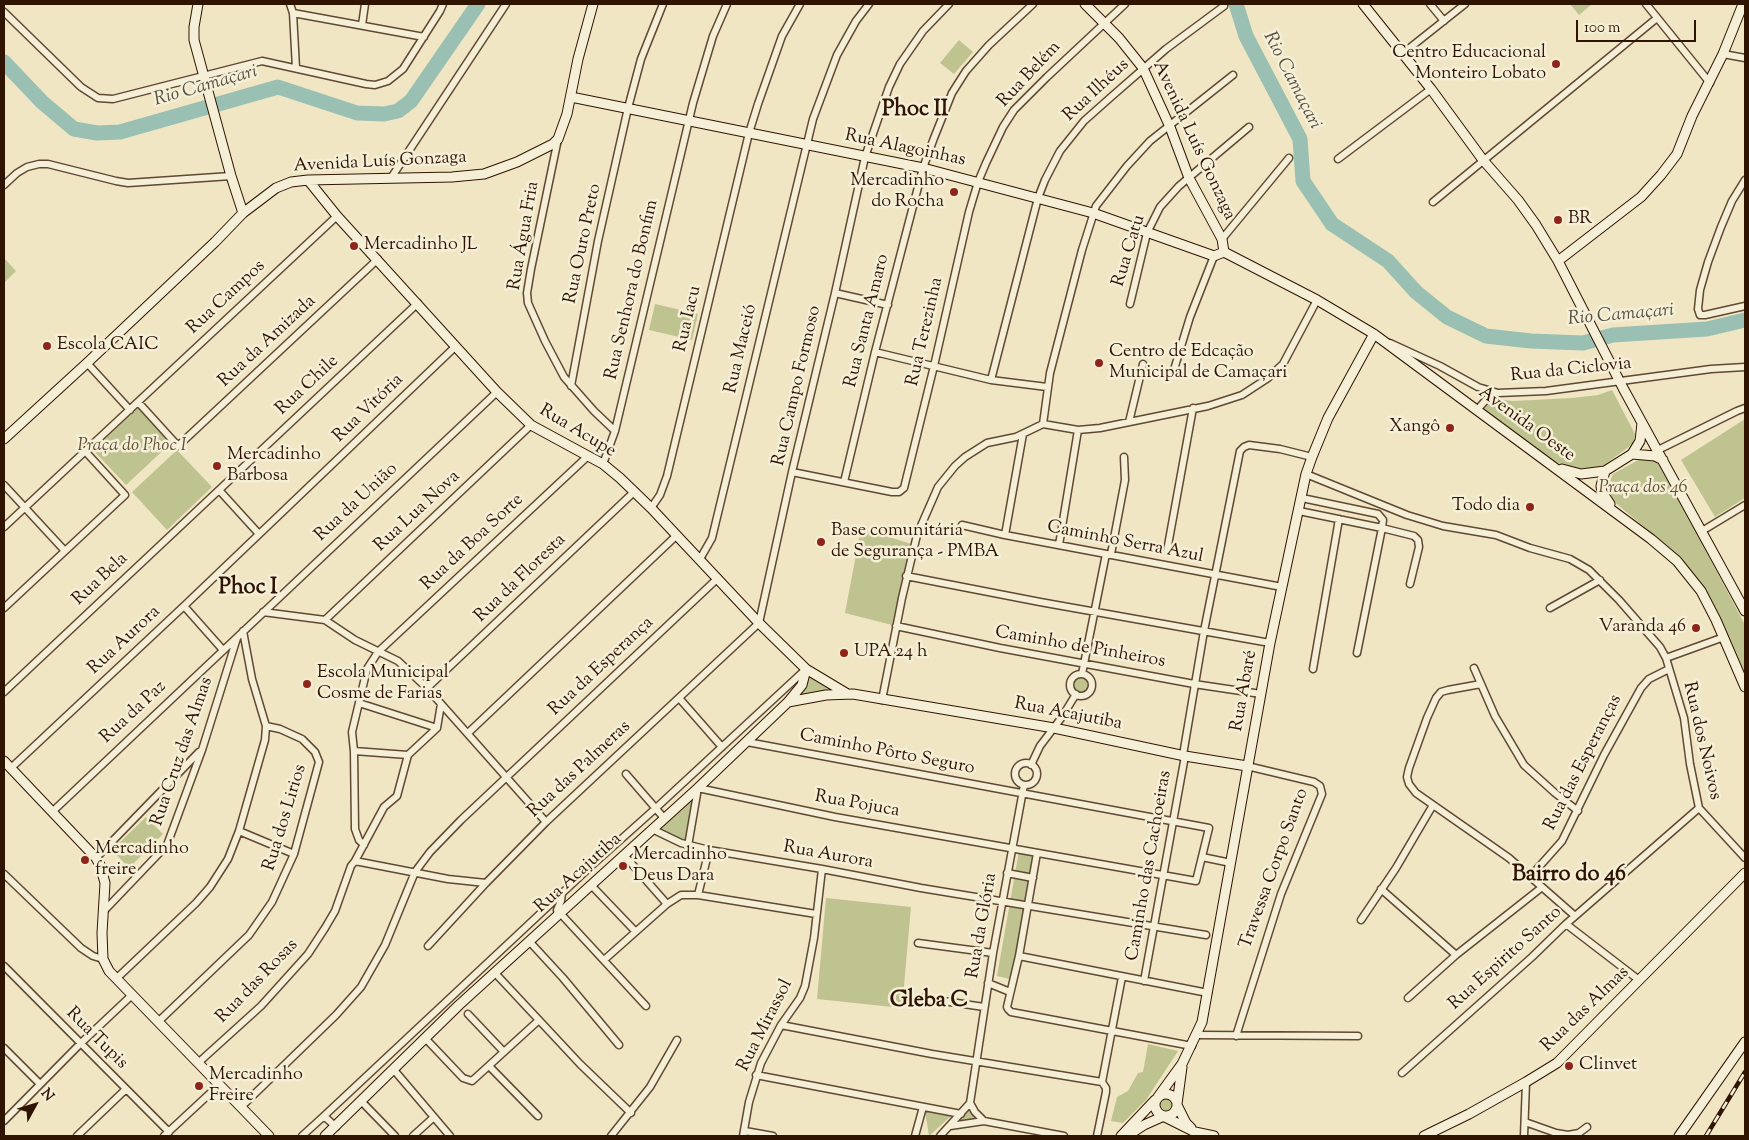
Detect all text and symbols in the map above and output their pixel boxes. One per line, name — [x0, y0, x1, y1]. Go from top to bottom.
scale bar — [1579, 10, 1699, 42]
text: 100 m — [1584, 18, 1620, 39]
water label: Rio Camaçari — [1257, 28, 1325, 134]
street label: Rua Belém — [994, 37, 1066, 113]
place label: Centro Educacional Monteiro Lobato — [1392, 43, 1546, 86]
street label: Rua Ilhéus — [1060, 55, 1134, 127]
street label: Avenida Luís Gonzaga — [1147, 58, 1239, 224]
marker: Centro Educacional Monteiro Lobato — [1550, 58, 1562, 70]
water label: Rio Camaçari — [152, 61, 260, 113]
district label: Phoc II — [882, 98, 948, 124]
street label: Rua Alagoinhas — [843, 126, 967, 172]
street label: Avenida Luís Gonzaga — [293, 148, 467, 178]
place label: Mercadinho do Rocha — [850, 171, 944, 213]
street label: Rua Água Fria — [505, 180, 545, 292]
street label: Rua Ouro Preto — [561, 182, 607, 306]
marker: Mercadinho do Rocha — [948, 186, 960, 198]
street label: Rua Senhora do Bonfim — [602, 198, 664, 382]
place label: BR — [1568, 209, 1592, 231]
street label: Rua Catu — [1109, 213, 1151, 289]
marker: BR — [1552, 214, 1564, 226]
place label: Mercadinho JL — [364, 235, 478, 257]
marker: Mercadinho JL — [348, 240, 360, 252]
street label: Rua Santa Amaro — [841, 252, 895, 390]
street label: Rua Campos — [183, 256, 271, 340]
street label: Rua Terezinha — [903, 276, 949, 388]
street label: Rua Iacu — [671, 284, 707, 354]
street label: Rua da Amizada — [215, 291, 321, 393]
water label: Rio Camaçari — [1567, 300, 1675, 332]
street label: Rua Maceió — [721, 302, 763, 396]
street label: Rua Campo Formoso — [769, 304, 827, 468]
place label: Escola CAIC — [57, 335, 159, 357]
marker: Escola CAIC — [41, 340, 53, 352]
place label: Centro de Edcação Municipal de Camaçari — [1109, 342, 1287, 384]
street label: Rua Chile — [272, 351, 344, 421]
street label: Rua da Ciclovia — [1509, 354, 1633, 388]
marker: Centro de Edcação Municipal de Camaçari — [1093, 357, 1105, 369]
street label: Rua Vitória — [329, 370, 409, 448]
street label: Avenida Oeste — [1473, 383, 1579, 467]
street label: Rua Acupe — [535, 401, 619, 463]
place label: Xangô — [1389, 417, 1440, 439]
marker: Xangô — [1444, 422, 1456, 434]
park label: Praça do Phoc I — [77, 436, 187, 458]
place label: Mercadinho Barbosa — [227, 445, 321, 488]
street label: Rua da União — [311, 459, 403, 547]
marker: Mercadinho Barbosa — [211, 460, 223, 472]
street label: Rua Lua Nova — [371, 467, 465, 557]
park label: Praça dos 46 — [1599, 478, 1687, 500]
street label: Rua da Boa Sorte — [417, 490, 529, 596]
place label: Todo dia — [1452, 496, 1520, 518]
marker: Todo dia — [1524, 501, 1536, 513]
street label: Caminho Serra Azul — [1045, 517, 1205, 569]
place label: Base comunitária de Segurança - PMBA — [831, 521, 999, 564]
street label: Rua da Floresta — [471, 530, 571, 628]
marker: Base comunitária de Segurança - PMBA — [815, 536, 827, 548]
street label: Rua Bela — [69, 549, 133, 611]
district label: Phoc I — [219, 576, 277, 602]
street label: Rua Aurora — [84, 602, 166, 680]
street label: Rua da Esperança — [545, 613, 659, 721]
place label: Varanda 46 — [1599, 617, 1686, 639]
street label: Caminho de Pinheiros — [993, 622, 1167, 674]
marker: Varanda 46 — [1690, 622, 1702, 634]
place label: UPA 24 h — [854, 642, 928, 664]
marker: UPA 24 h — [838, 647, 850, 659]
street label: Rua Abaré — [1227, 649, 1263, 733]
place label: Escola Municipal Cosme de Farias — [317, 663, 449, 706]
street label: Rua Cruz das Almas — [147, 675, 219, 829]
street label: Rua da Paz — [97, 677, 171, 749]
marker: Escola Municipal Cosme de Farias — [301, 678, 313, 690]
street label: Rua dos Noivos — [1677, 680, 1725, 802]
street label: Rua das Esperanças — [1540, 691, 1628, 835]
street label: Rua Acajutiba — [1012, 694, 1124, 736]
street label: Rua das Palmeras — [524, 717, 636, 823]
street label: Caminho Pôrto Seguro — [798, 725, 976, 781]
street label: Rua dos Lirios — [260, 762, 312, 874]
street label: Caminho das Cachoeiras — [1123, 769, 1177, 963]
street label: Travessa Corpo Santo — [1236, 786, 1314, 952]
street label: Rua Pojuca — [813, 787, 901, 823]
street label: Rua Acajutiba — [531, 829, 627, 919]
street label: Rua Aurora — [781, 837, 875, 875]
place label: Mercadinho freire — [95, 839, 189, 882]
place label: Mercadinho Deus Dara — [633, 845, 727, 888]
marker: Mercadinho freire — [79, 854, 91, 866]
marker: Mercadinho Deus Dara — [617, 860, 629, 872]
district label: Bairro do 46 — [1512, 863, 1626, 889]
street label: Rua da Glória — [963, 872, 1003, 980]
street label: Rua Espirito Santo — [1445, 902, 1567, 1016]
street label: Rua das Rosas — [212, 935, 304, 1029]
street label: Rua das Almas — [1537, 963, 1635, 1057]
street label: Rua Mirassol — [734, 976, 798, 1076]
district label: Gleba C — [890, 989, 968, 1015]
street label: Rua Tupis — [61, 1004, 131, 1074]
place label: Clinvet — [1579, 1055, 1637, 1077]
marker: Clinvet — [1563, 1060, 1575, 1072]
place label: Mercadinho Freire — [209, 1065, 303, 1108]
north arrow — [10, 1080, 60, 1130]
marker: Mercadinho Freire — [193, 1080, 205, 1092]
text: N — [35, 1085, 58, 1106]

